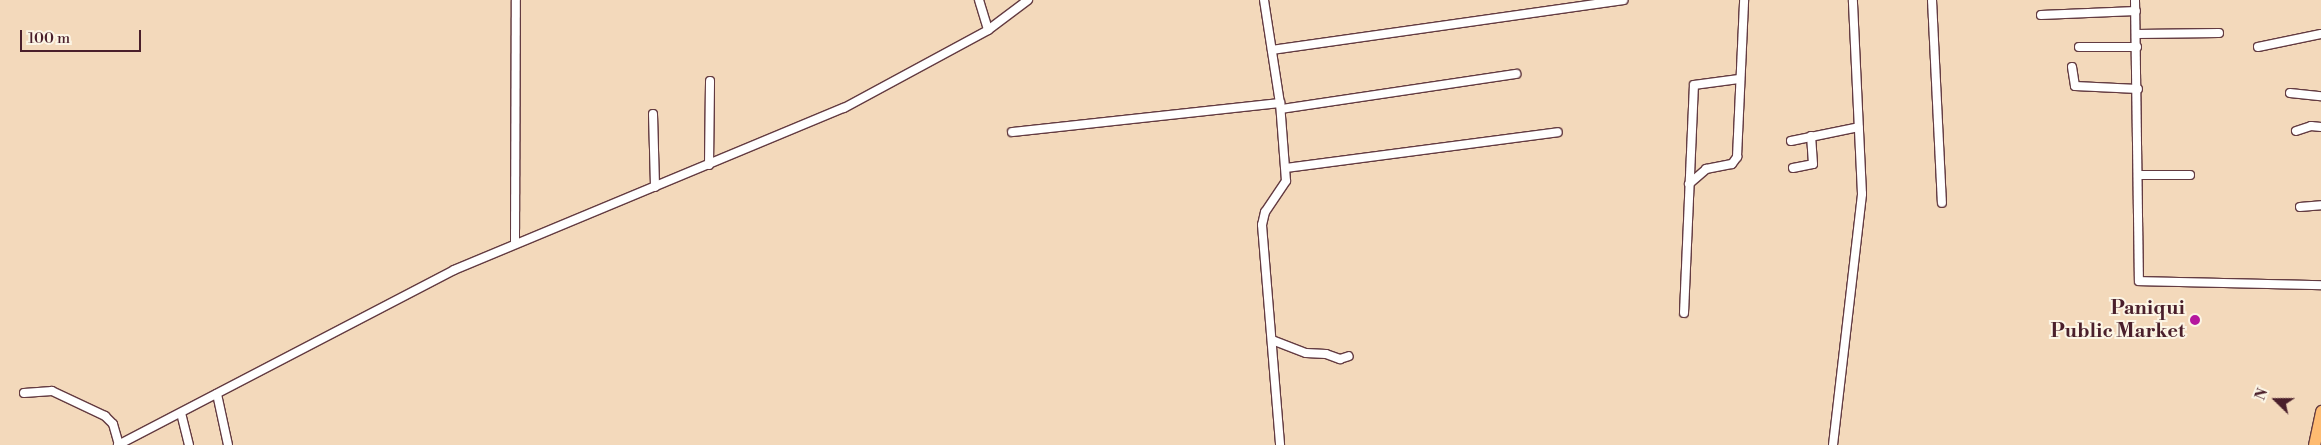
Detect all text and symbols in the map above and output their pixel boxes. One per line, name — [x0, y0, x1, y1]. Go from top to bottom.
scale bar — [22, 20, 144, 52]
text: 100 m — [28, 29, 70, 48]
place label: Paniqui Public Market — [2050, 296, 2185, 343]
marker: Paniqui Public Market — [2189, 314, 2201, 326]
north arrow — [2251, 375, 2301, 425]
text: N — [2252, 386, 2273, 403]

